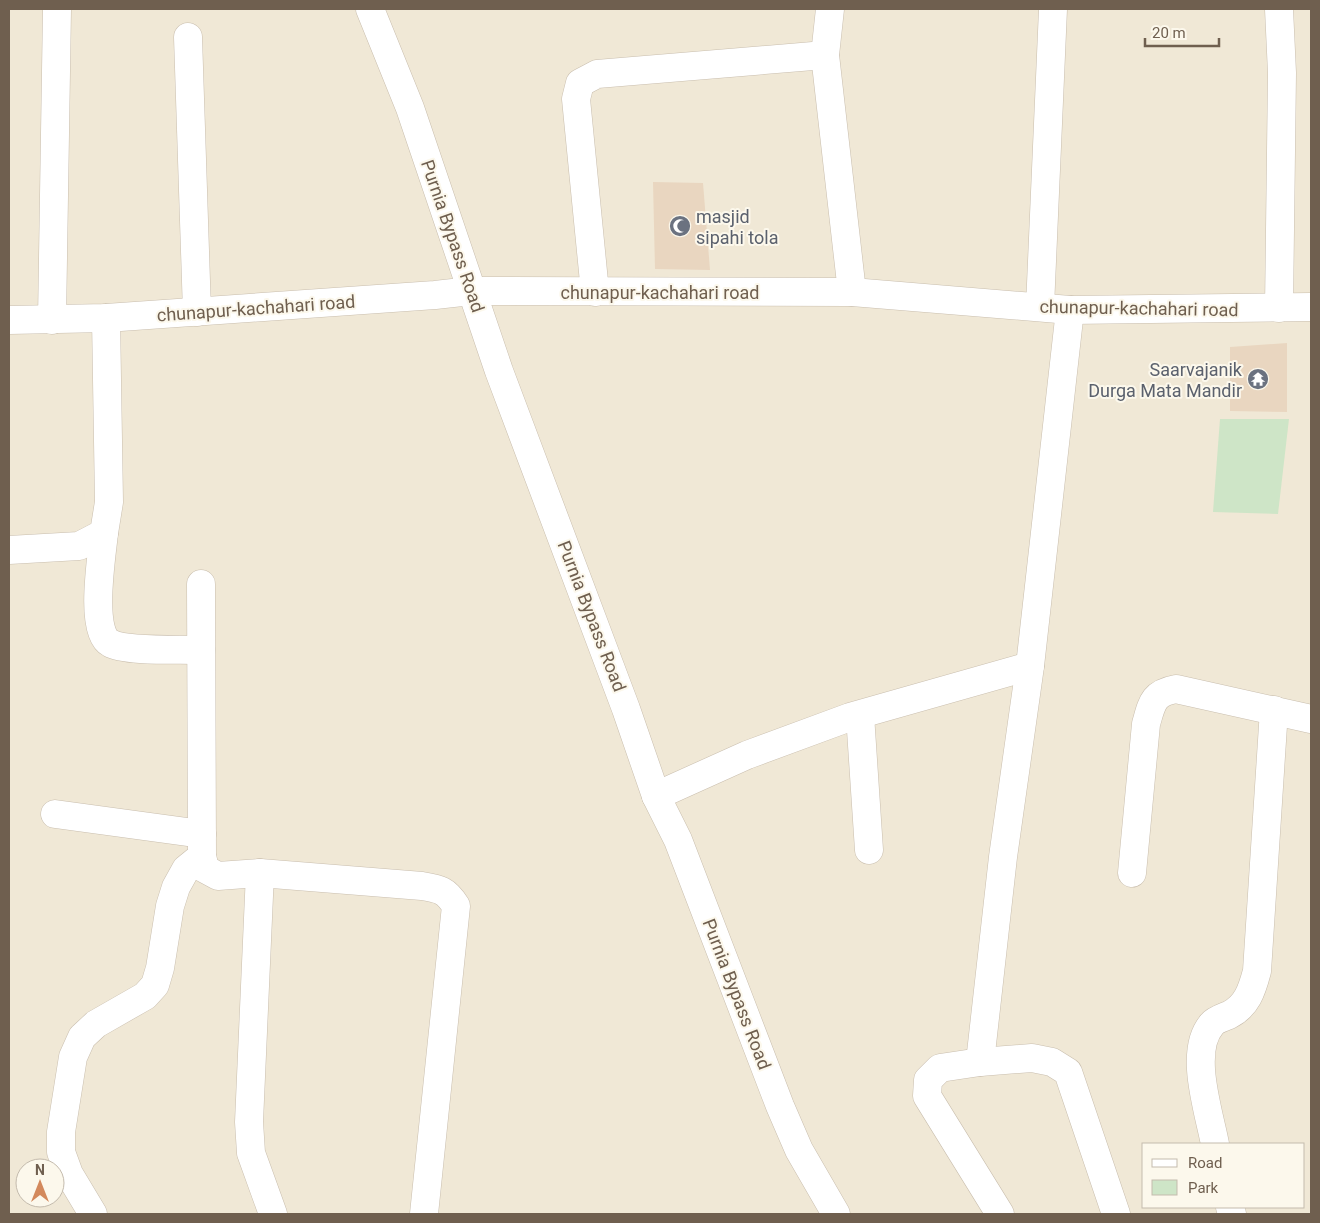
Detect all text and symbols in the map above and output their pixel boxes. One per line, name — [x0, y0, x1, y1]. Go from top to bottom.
scale bar — [1145, 15, 1219, 47]
text: 20 m — [1152, 24, 1186, 42]
street label: Purnia Bypass Road — [417, 157, 489, 315]
place label: masjid sipahi tola — [696, 206, 778, 248]
mosque icon: masjid sipahi tola — [668, 214, 692, 238]
street label: chunapur-kachahari road — [561, 282, 759, 303]
street label: chunapur-kachahari road — [156, 291, 356, 325]
street label: chunapur-kachahari road — [1039, 296, 1239, 320]
place label: Saarvajanik Durga Mata Mandir — [1088, 359, 1243, 401]
temple icon: Saarvajanik Durga Mata Mandir — [1246, 367, 1270, 391]
street label: Purnia Bypass Road — [554, 538, 630, 694]
street label: Purnia Bypass Road — [699, 916, 775, 1072]
legend — [1142, 1143, 1305, 1208]
text: Road — [1188, 1154, 1222, 1172]
north arrow — [15, 1158, 65, 1208]
text: N — [35, 1162, 45, 1178]
text: Park — [1188, 1179, 1219, 1197]

